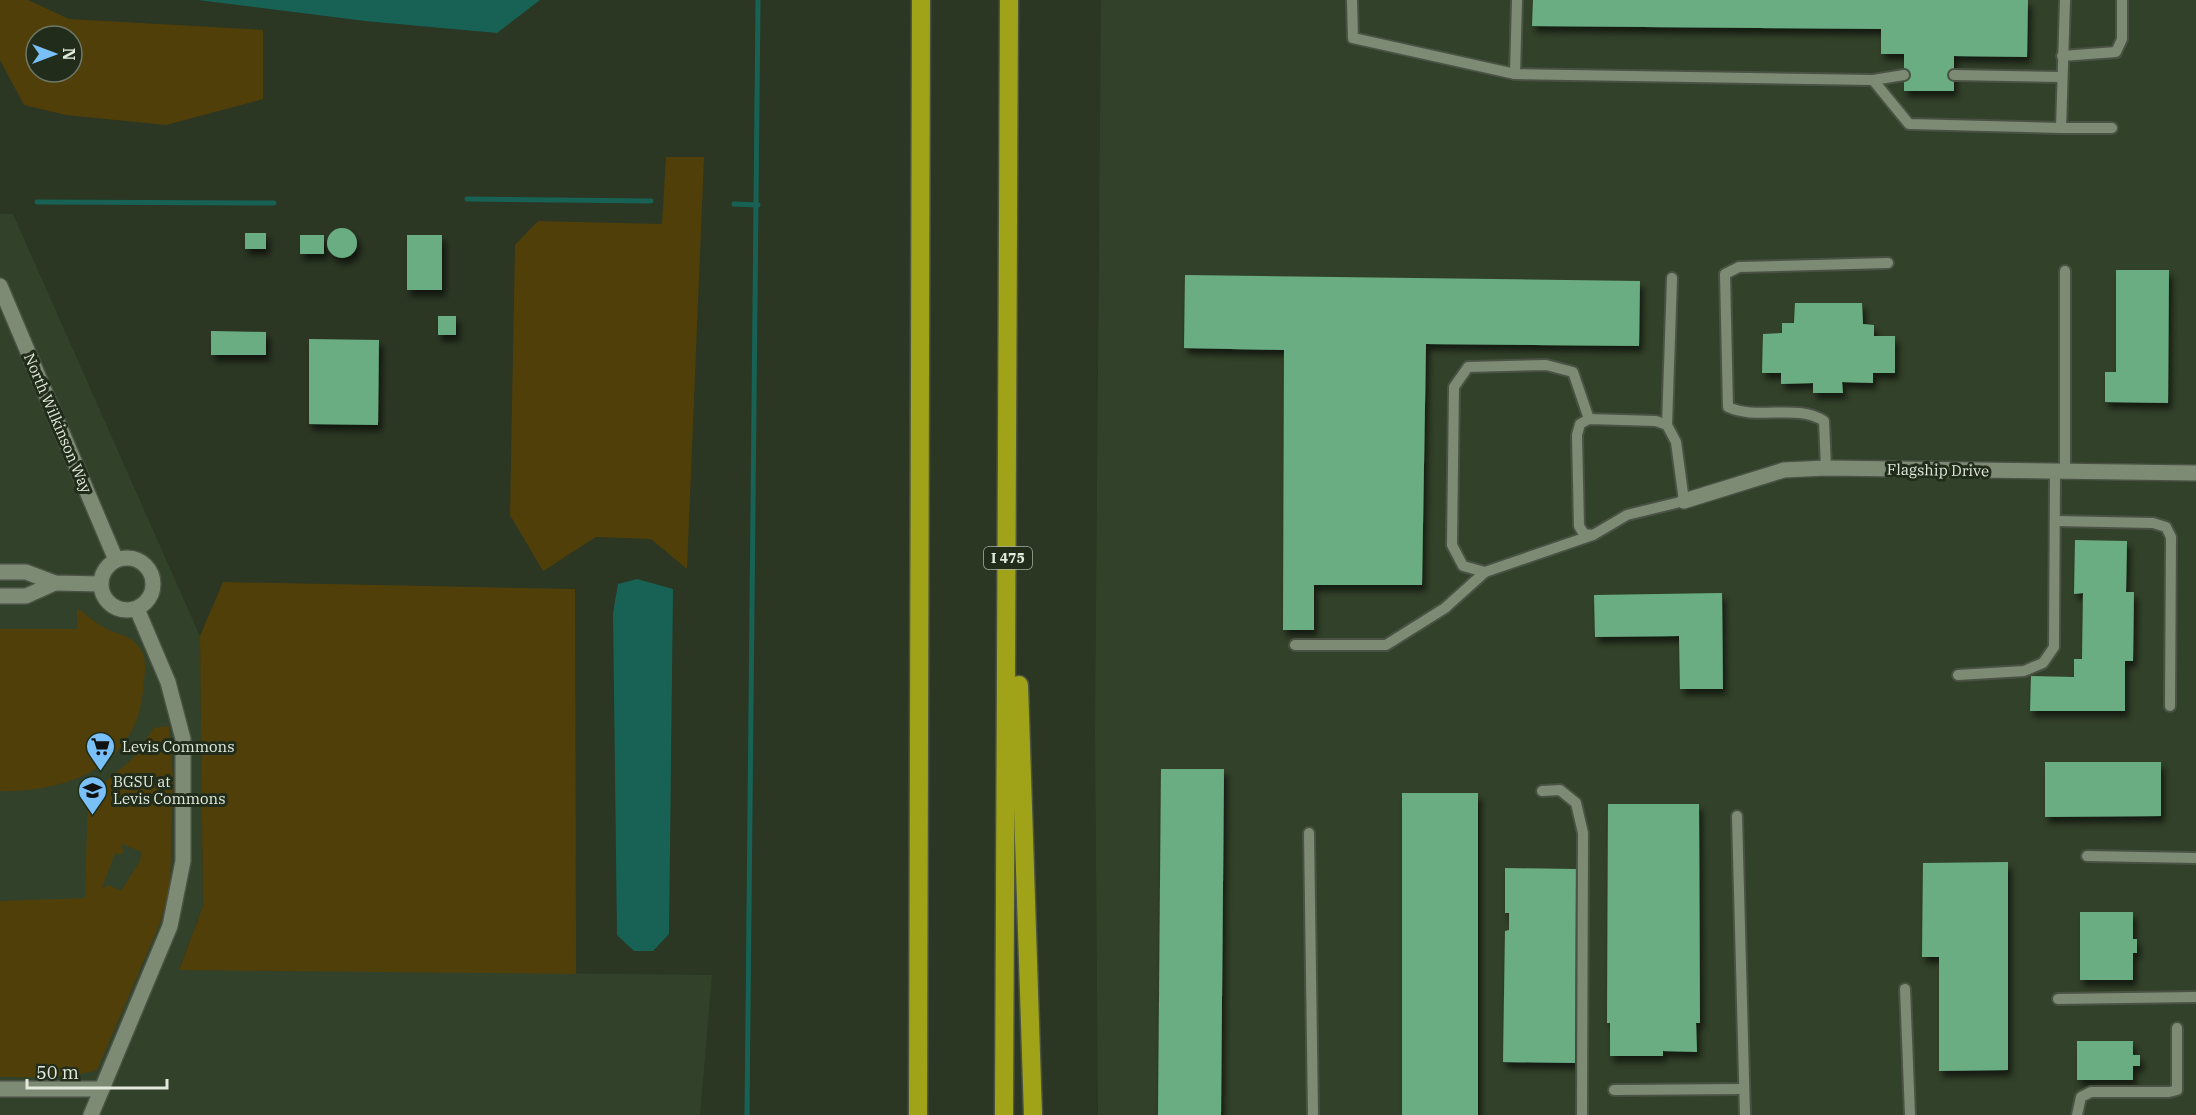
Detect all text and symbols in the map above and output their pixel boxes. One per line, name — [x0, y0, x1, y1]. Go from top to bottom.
north arrow — [24, 24, 84, 84]
text: N — [59, 48, 79, 60]
street label: North Wilkinson Way — [20, 350, 96, 496]
street label: Flagship Drive — [1887, 460, 1989, 480]
road number: I 475 — [984, 547, 1032, 569]
supermarket icon: Levis Commons — [85, 730, 117, 772]
place label: Levis Commons — [122, 737, 235, 756]
place label: BGSU at Levis Commons — [113, 772, 226, 808]
school or university icon: BGSU at Levis Commons — [76, 774, 108, 816]
scale bar — [27, 1052, 166, 1090]
text: 50 m — [36, 1061, 79, 1084]

